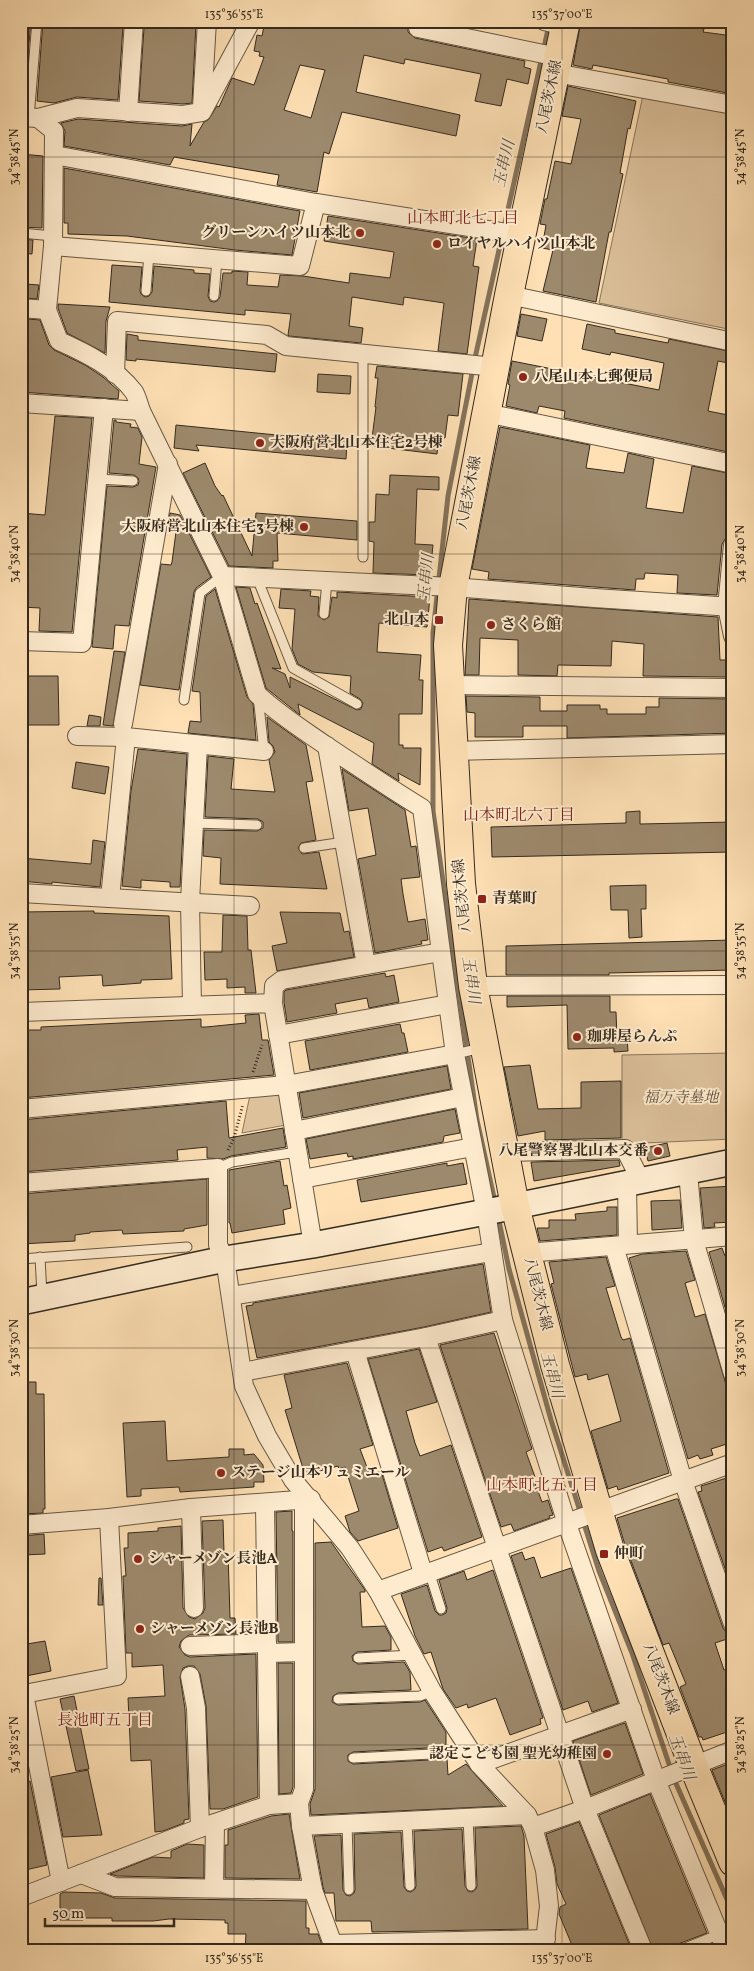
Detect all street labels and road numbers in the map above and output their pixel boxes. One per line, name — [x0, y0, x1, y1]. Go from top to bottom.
street label: 八尾茨木線 — [532, 58, 568, 136]
street label: 八尾茨木線 — [453, 454, 487, 532]
street label: 八尾茨木線 — [449, 858, 477, 934]
street label: 八尾茨木線 — [518, 1255, 556, 1333]
street label: 八尾茨木線 — [637, 1640, 683, 1718]

